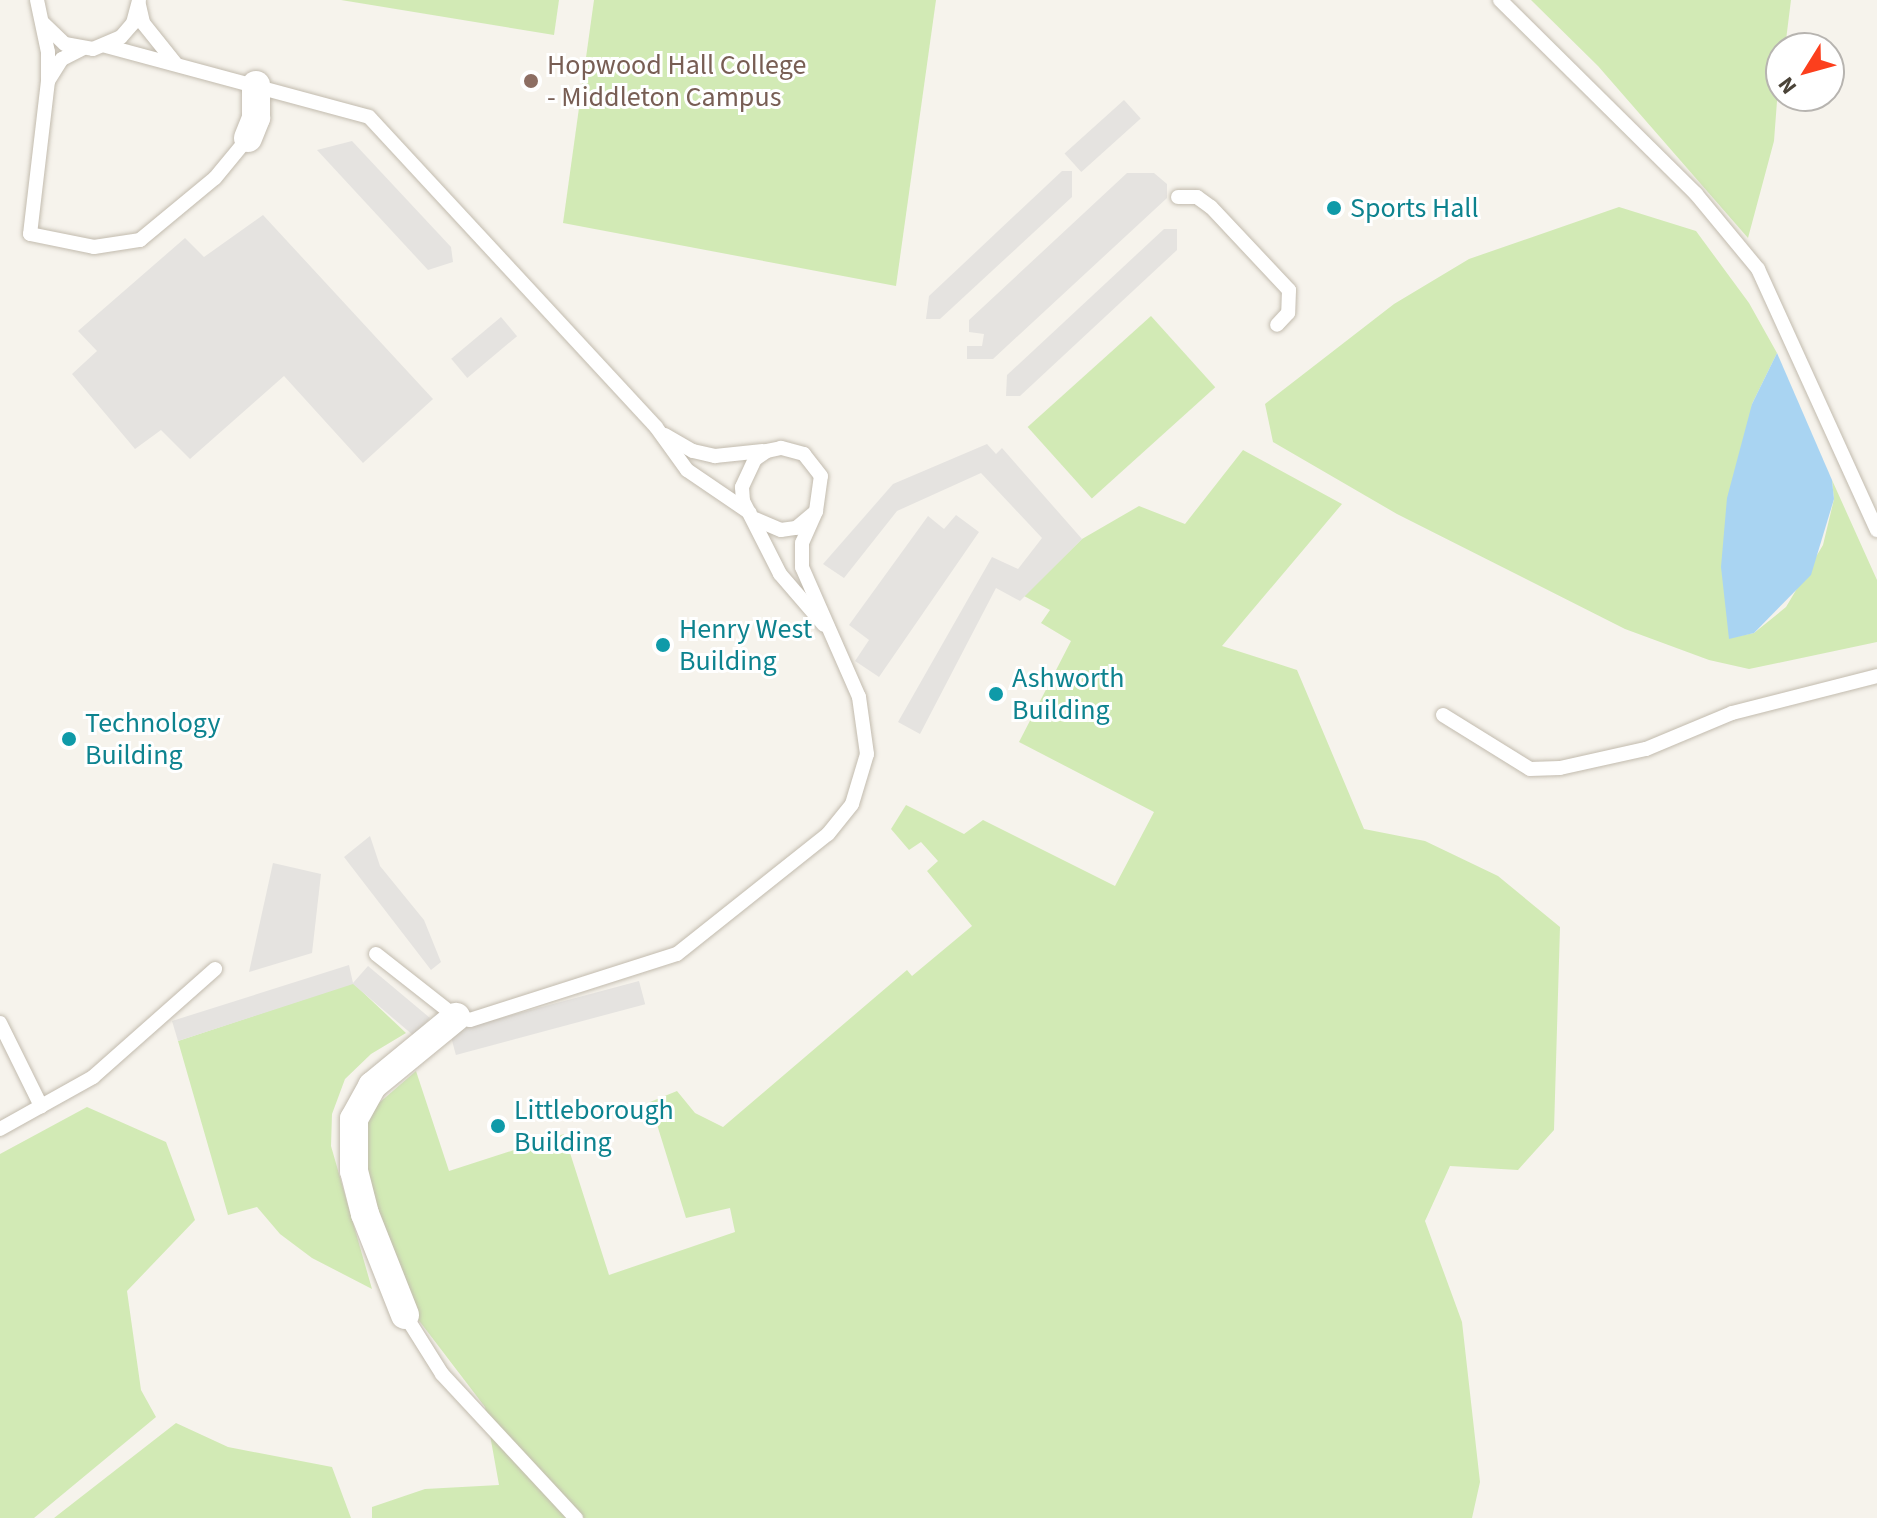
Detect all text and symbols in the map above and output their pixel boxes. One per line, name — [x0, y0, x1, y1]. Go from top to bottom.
north arrow — [1765, 32, 1845, 112]
place label: Hopwood Hall College - Middleton Campus — [547, 48, 806, 114]
text: N — [1770, 70, 1805, 101]
marker: Hopwood Hall College - Middleton Campus — [522, 72, 540, 90]
place label: Sports Hall — [1350, 191, 1479, 225]
marker: Sports Hall — [1325, 199, 1343, 217]
place label: Henry West Building — [679, 612, 812, 678]
marker: Henry West Building — [654, 636, 672, 654]
place label: Ashworth Building — [1012, 661, 1124, 727]
marker: Ashworth Building — [987, 685, 1005, 703]
place label: Technology Building — [85, 706, 220, 772]
marker: Technology Building — [60, 730, 78, 748]
place label: Littleborough Building — [514, 1093, 674, 1159]
marker: Littleborough Building — [489, 1117, 507, 1135]

